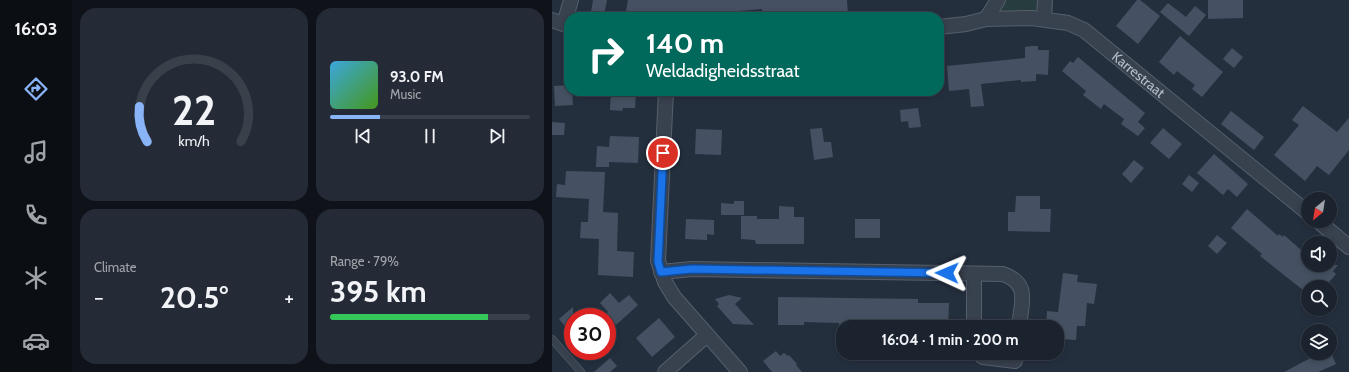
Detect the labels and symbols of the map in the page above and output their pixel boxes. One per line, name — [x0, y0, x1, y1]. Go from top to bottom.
street label: Karrestraat — [1108, 48, 1169, 102]
pin — [646, 136, 680, 170]
north arrow — [1301, 192, 1337, 228]
position arrow — [926, 252, 968, 294]
speed limit sign: 30 — [564, 308, 616, 360]

